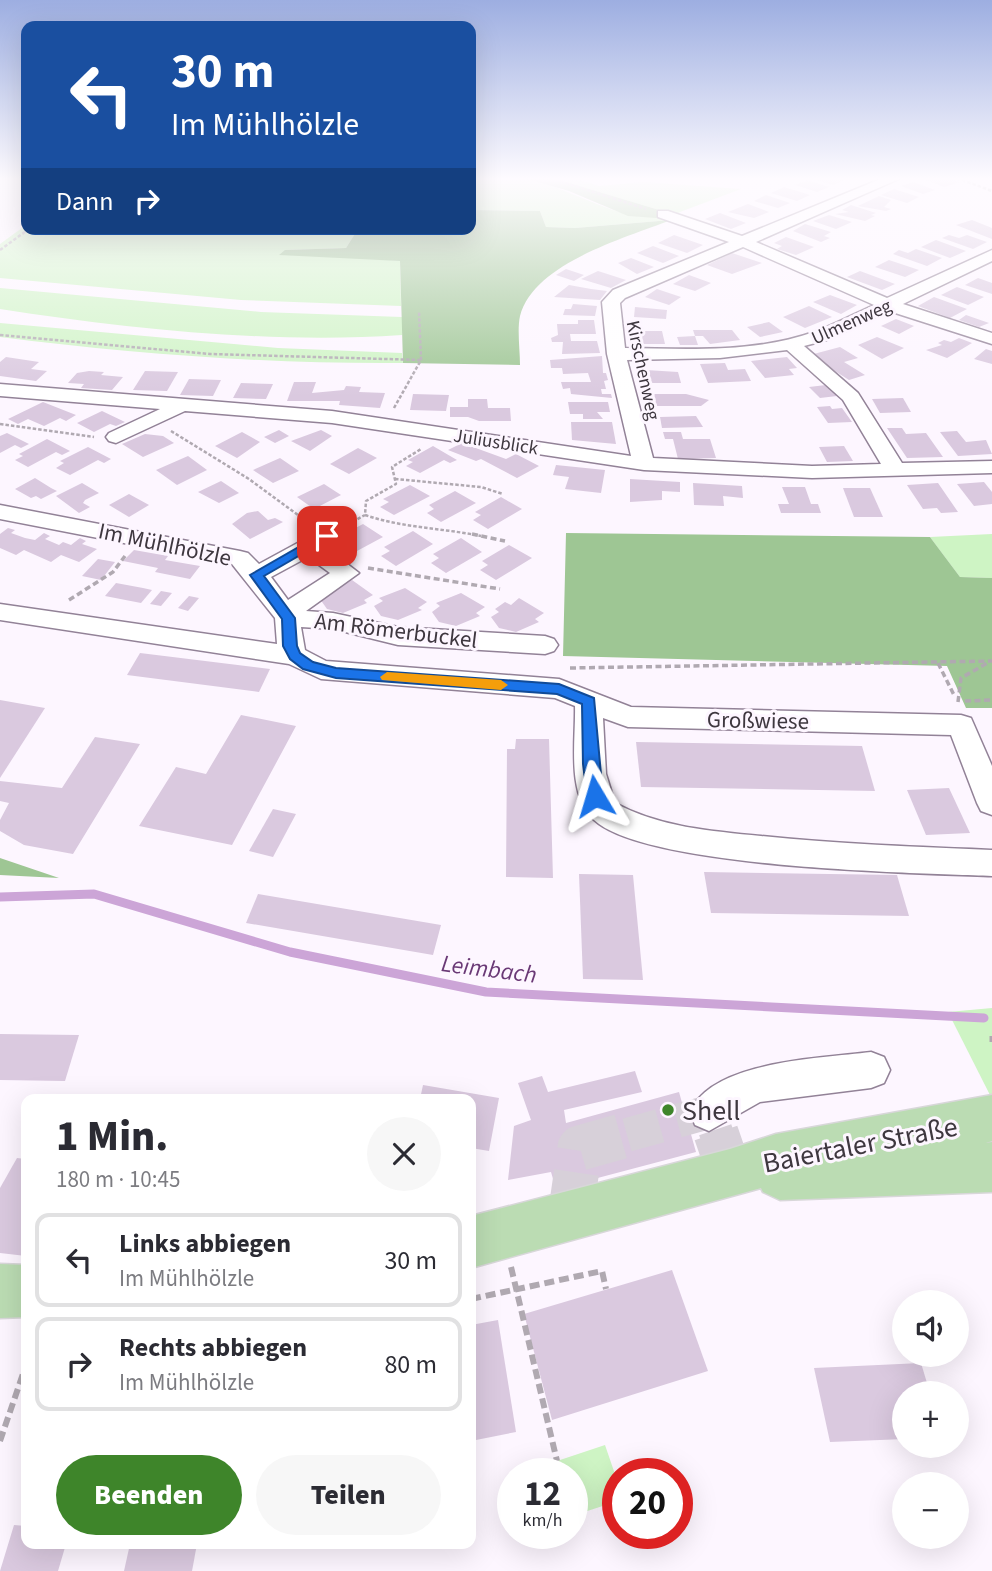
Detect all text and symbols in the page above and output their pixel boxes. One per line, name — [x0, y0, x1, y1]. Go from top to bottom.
text: 30 m — [171, 37, 275, 107]
icon: left — [56, 49, 147, 140]
text: Im Mühlhölzle — [171, 102, 359, 148]
icon: right — [128, 182, 166, 220]
text: Dann — [56, 183, 114, 220]
street label: Ulmenweg — [807, 293, 896, 352]
street label: Kirschenweg — [619, 318, 666, 423]
street label: Juliusblick — [451, 422, 541, 463]
pin — [297, 506, 357, 566]
street label: Im Mühlhölzle — [95, 514, 234, 575]
icon: arrive — [308, 517, 346, 555]
street label: Am Römerbuckel — [313, 604, 479, 657]
street label: Großwiese — [707, 703, 809, 738]
position arrow — [558, 759, 632, 833]
water label: Leimbach — [439, 946, 539, 993]
place label: Shell — [682, 1091, 740, 1131]
marker: Shell — [660, 1102, 676, 1118]
text: 1 Min. — [56, 1107, 168, 1167]
street label: Baiertaler Straße — [760, 1107, 961, 1183]
button: close — [367, 1117, 441, 1191]
text: 180 m · 10:45 — [56, 1163, 180, 1196]
text: Links abbiegen — [119, 1225, 291, 1262]
icon: left — [60, 1241, 98, 1279]
text: 30 m — [384, 1242, 437, 1279]
text: Im Mühlhölzle — [119, 1262, 254, 1295]
map controls — [892, 1290, 969, 1549]
button: sound — [892, 1290, 969, 1367]
text: Rechts abbiegen — [119, 1329, 307, 1366]
icon: right — [60, 1345, 98, 1383]
text: 80 m — [384, 1346, 437, 1383]
text: Im Mühlhölzle — [119, 1366, 254, 1399]
button: + — [892, 1381, 969, 1458]
button: Beenden — [56, 1455, 242, 1535]
button: Teilen — [256, 1455, 441, 1535]
speed limit sign: 20 — [602, 1458, 693, 1549]
text: 12 — [524, 1469, 561, 1519]
button: − — [892, 1472, 969, 1549]
text: km/h — [523, 1508, 562, 1533]

